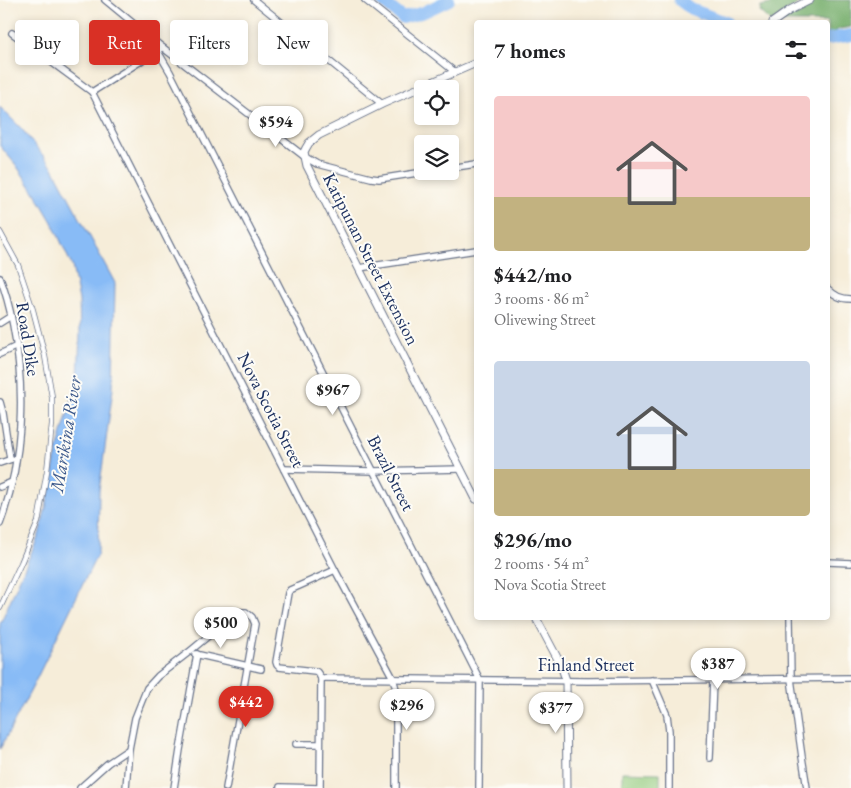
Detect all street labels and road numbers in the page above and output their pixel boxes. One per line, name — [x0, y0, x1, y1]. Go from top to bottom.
street label: Katipunan Street Extension — [318, 169, 425, 349]
street label: Road Dike — [11, 300, 46, 378]
street label: Nova Scotia Street — [233, 348, 310, 471]
street label: Brazil Street — [363, 431, 420, 515]
street label: Finland Street — [538, 653, 635, 676]

